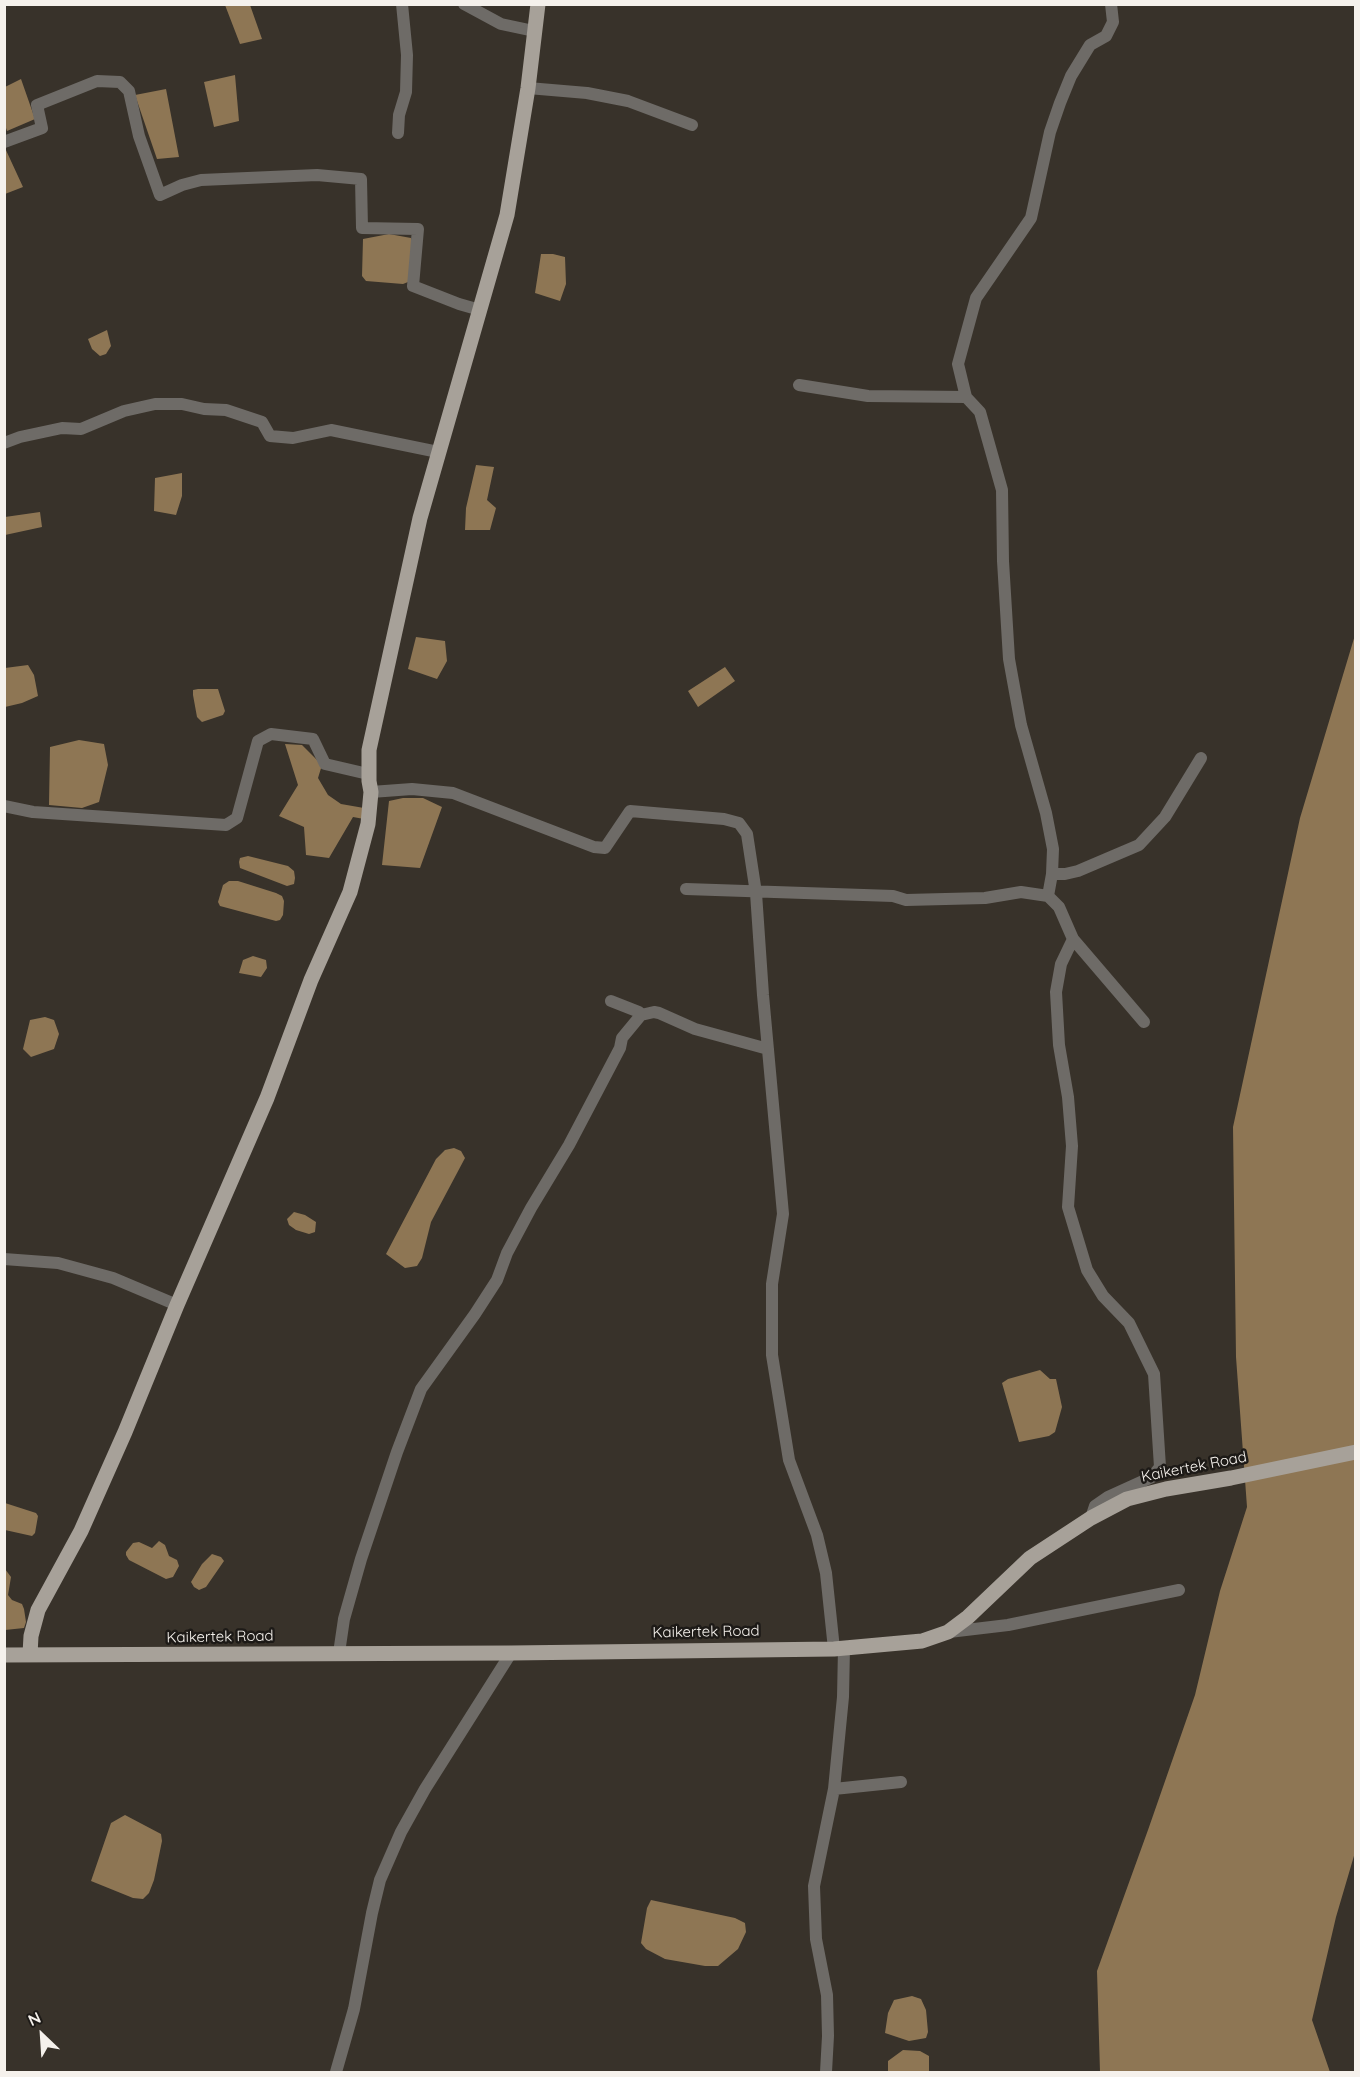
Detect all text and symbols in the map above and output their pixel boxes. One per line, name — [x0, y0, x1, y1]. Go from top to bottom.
street label: Kaikertek Road — [1140, 1448, 1248, 1486]
street label: Kaikertek Road — [652, 1622, 760, 1642]
street label: Kaikertek Road — [166, 1627, 274, 1647]
north arrow — [12, 2005, 72, 2065]
text: N — [25, 2007, 44, 2030]

